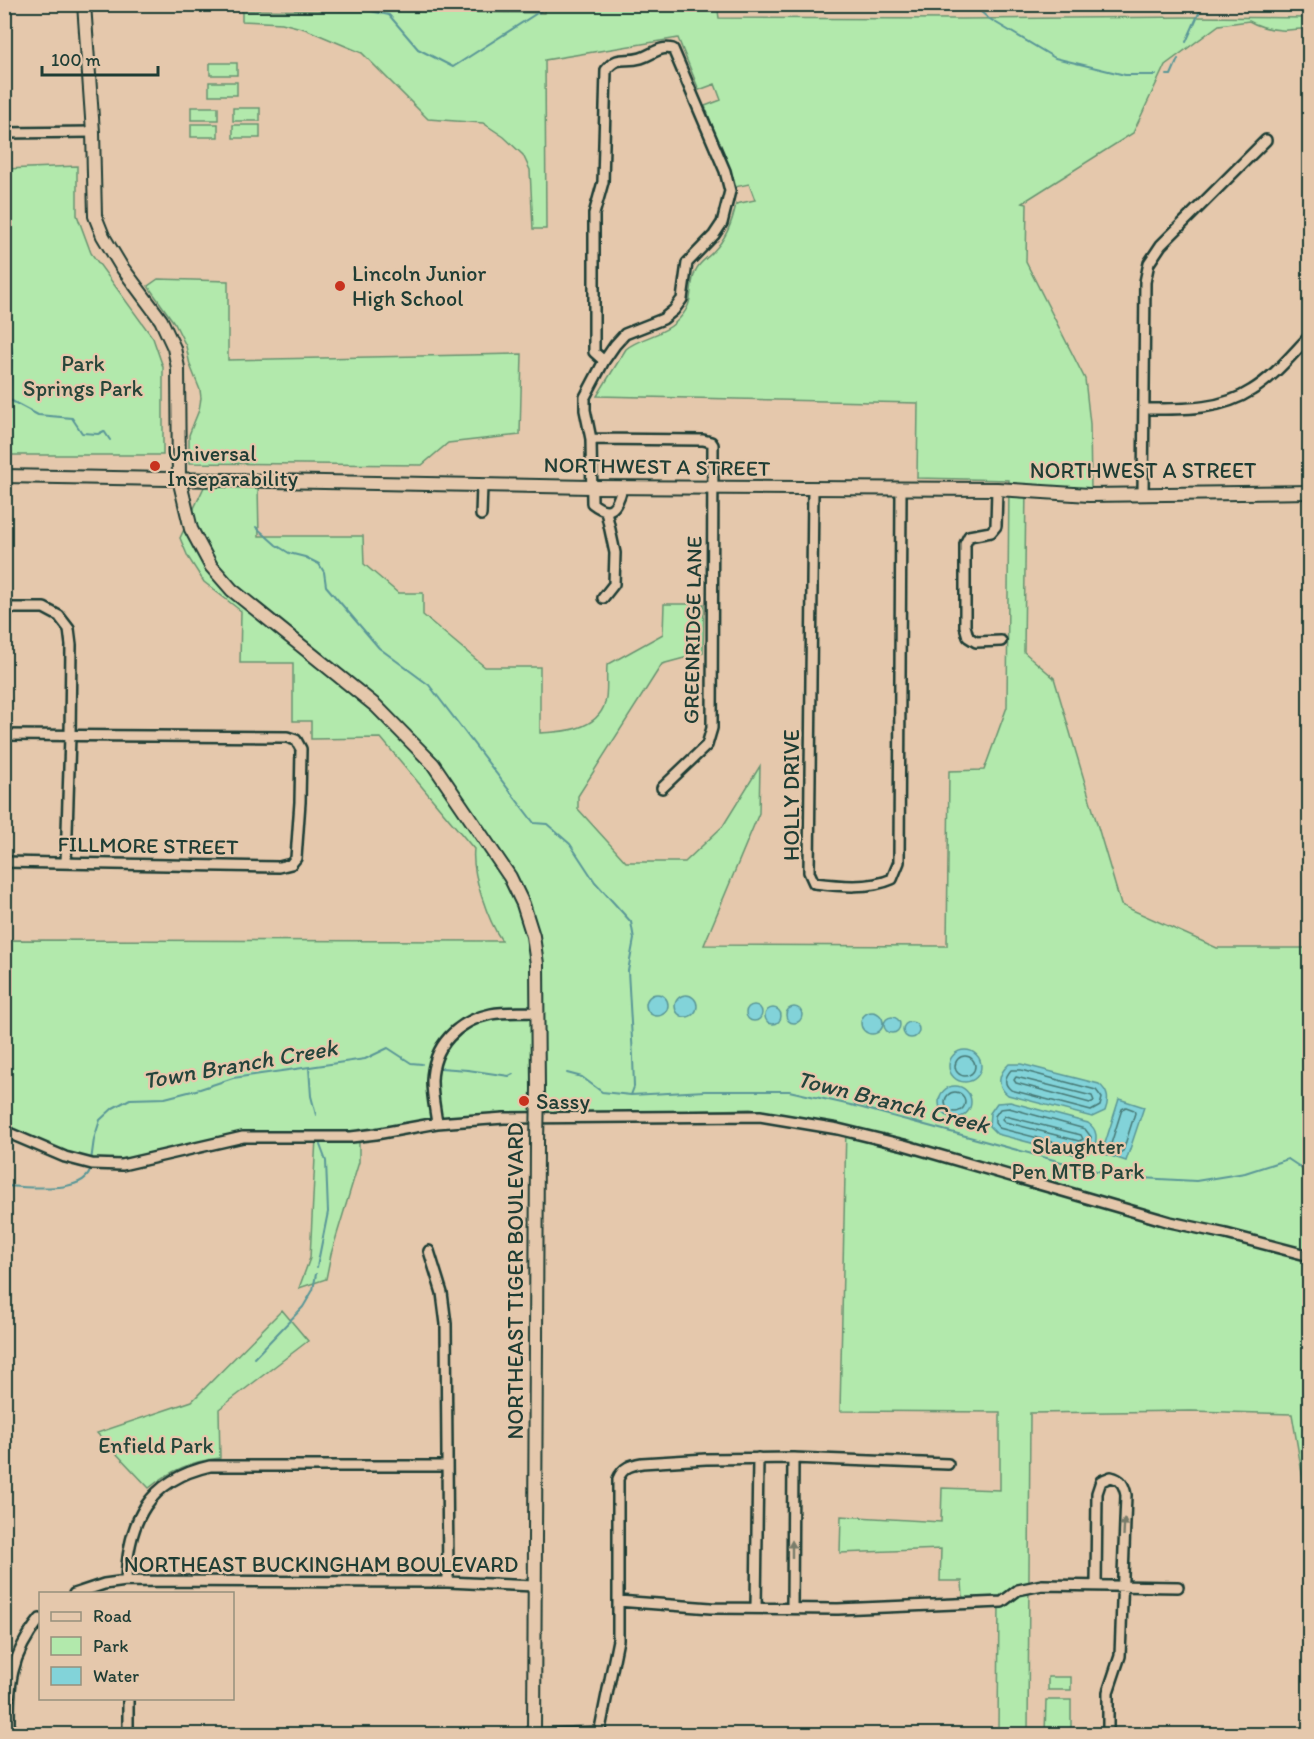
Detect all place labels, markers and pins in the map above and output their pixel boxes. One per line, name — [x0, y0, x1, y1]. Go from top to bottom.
place label: Lincoln Junior High School — [352, 260, 487, 312]
marker: Lincoln Junior High School — [333, 279, 347, 293]
place label: Universal Inseparability — [167, 440, 299, 492]
marker: Universal Inseparability — [148, 459, 162, 473]
place label: Sassy — [536, 1088, 590, 1115]
marker: Sassy — [517, 1094, 531, 1108]

